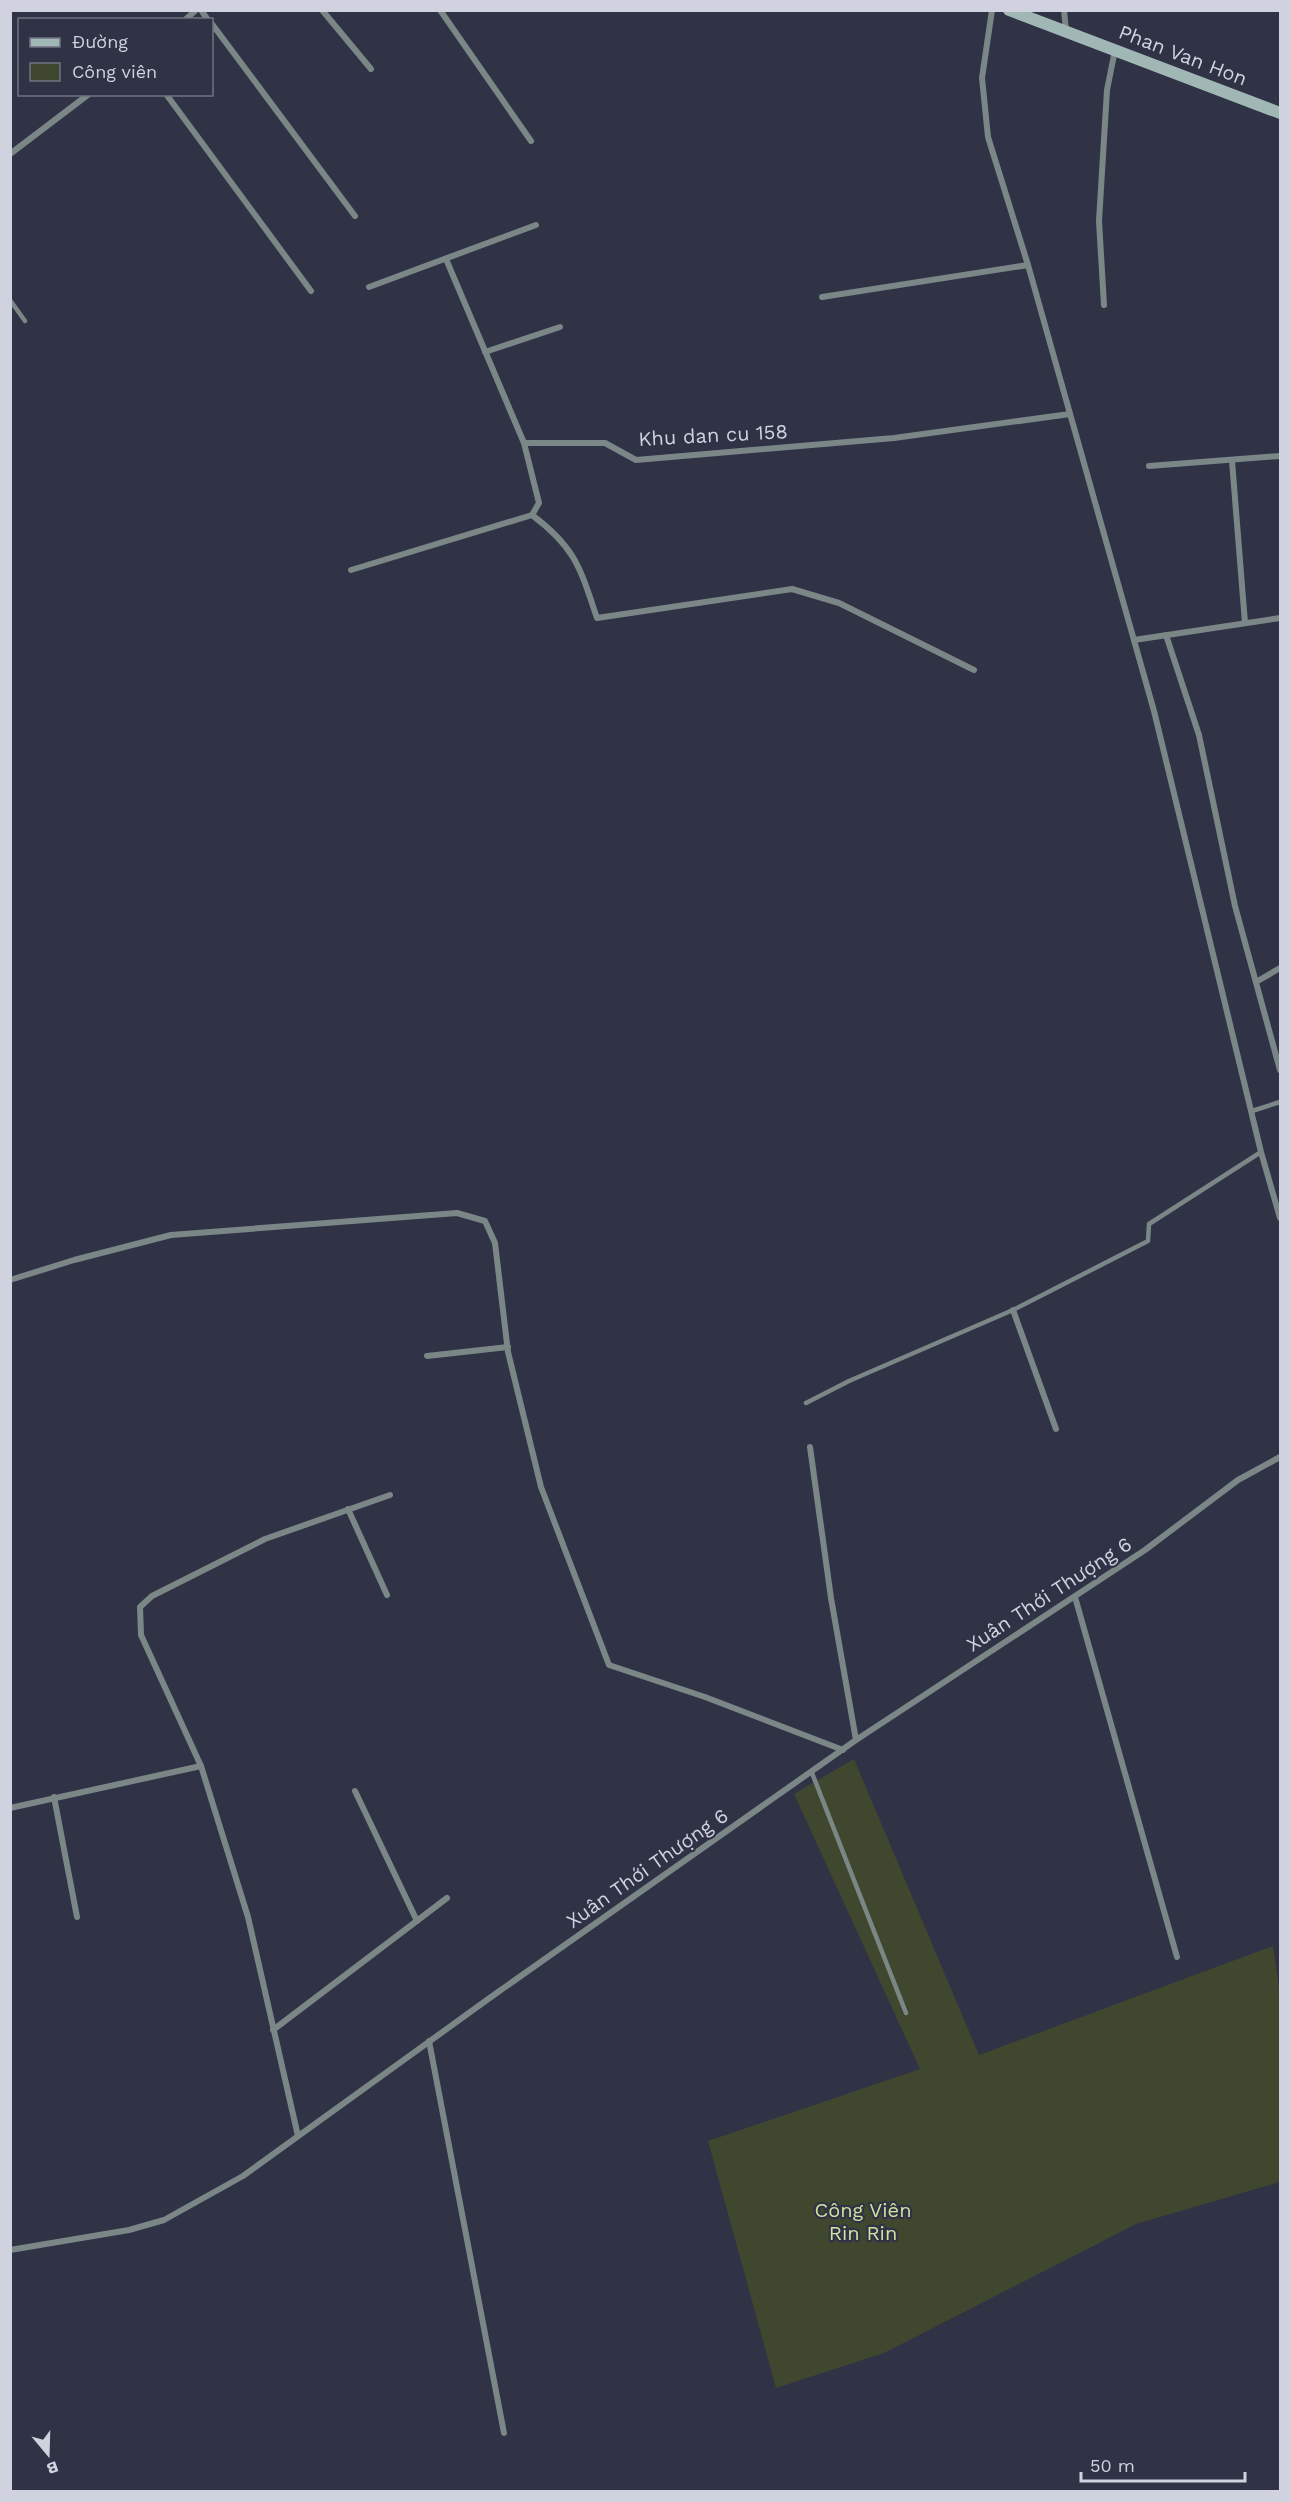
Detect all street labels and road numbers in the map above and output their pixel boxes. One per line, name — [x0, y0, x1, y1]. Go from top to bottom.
street label: Phan Van Hon — [1115, 19, 1251, 91]
street label: Khu dan cu 158 — [638, 419, 788, 451]
street label: Xuân Thới Thượng 6 — [962, 1532, 1136, 1656]
street label: Xuân Thới Thượng 6 — [562, 1803, 732, 1933]

